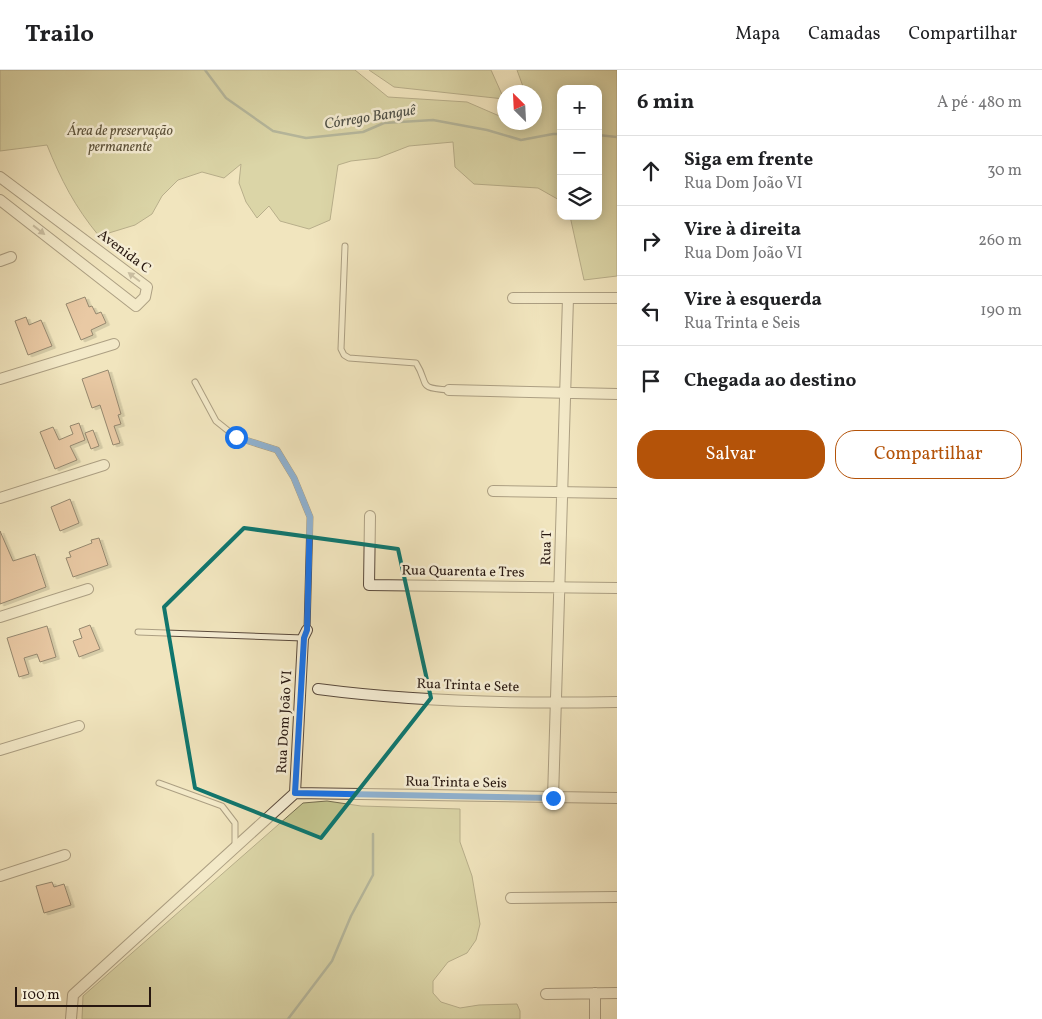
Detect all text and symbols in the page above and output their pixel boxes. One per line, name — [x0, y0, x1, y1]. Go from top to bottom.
text: Trailo — [25, 18, 94, 52]
text: Mapa — [735, 22, 780, 47]
text: Camadas — [808, 22, 881, 47]
text: Compartilhar — [909, 22, 1017, 47]
north arrow — [497, 85, 542, 130]
map controls — [557, 85, 602, 220]
button: + — [557, 85, 602, 130]
text: 6 min — [637, 88, 694, 117]
text: A pé · 480 m — [937, 92, 1022, 114]
water label: Córrego Banguê — [323, 100, 419, 136]
park label: Área de preservação permanente — [66, 122, 173, 157]
button: − — [557, 130, 602, 175]
text: Siga em frente — [684, 147, 813, 173]
icon: ahead — [637, 157, 665, 185]
text: 30 m — [987, 160, 1022, 182]
text: Rua Dom João VI — [684, 173, 802, 195]
button: layers — [557, 175, 602, 220]
text: Vire à direita — [684, 217, 801, 243]
one-way arrow — [32, 225, 45, 235]
street label: Avenida C — [93, 226, 155, 278]
icon: right — [637, 227, 665, 255]
text: 260 m — [978, 230, 1022, 252]
text: Rua Dom João VI — [684, 243, 802, 265]
one-way arrow — [127, 272, 141, 282]
text: Vire à esquerda — [684, 287, 822, 313]
icon: left — [637, 297, 665, 325]
text: 190 m — [980, 300, 1022, 322]
text: Rua Trinta e Seis — [684, 313, 800, 335]
icon: arrive — [637, 367, 665, 395]
text: Chegada ao destino — [684, 368, 856, 394]
route start — [225, 426, 248, 449]
button: Salvar — [637, 430, 825, 479]
button: Compartilhar — [835, 430, 1022, 479]
street label: Rua T — [537, 530, 557, 566]
street label: Rua Quarenta e Tres — [401, 561, 525, 583]
street label: Rua Dom João VI — [273, 670, 297, 774]
street label: Rua Trinta e Sete — [416, 675, 520, 697]
street label: Rua Trinta e Seis — [405, 773, 507, 793]
route end — [542, 787, 565, 810]
scale bar — [15, 984, 151, 1007]
text: 100 m — [22, 986, 60, 1005]

